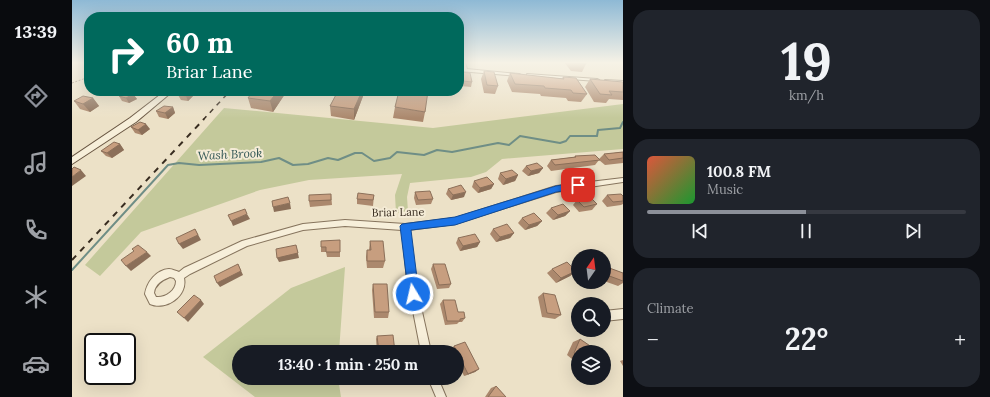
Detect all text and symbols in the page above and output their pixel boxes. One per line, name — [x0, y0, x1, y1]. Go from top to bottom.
text: 13:39 — [15, 20, 57, 43]
text: 60 m — [166, 25, 233, 61]
icon: right — [100, 28, 152, 80]
text: 19 — [781, 28, 832, 94]
text: Briar Lane — [166, 60, 253, 83]
icon: directions — [22, 82, 50, 110]
text: km/h — [789, 87, 824, 104]
water label: Wash Brook — [197, 145, 263, 163]
icon: music — [22, 149, 50, 177]
text: 100.8 FM — [707, 162, 771, 181]
pin — [561, 168, 595, 202]
icon: arrive — [567, 174, 589, 196]
text: Music — [707, 181, 743, 198]
street label: Briar Lane — [371, 205, 425, 219]
icon: phone — [22, 216, 50, 244]
icon: previous — [689, 220, 711, 242]
icon: pause — [795, 220, 817, 242]
icon: next — [902, 220, 924, 242]
north arrow — [571, 249, 611, 289]
map controls — [571, 249, 611, 385]
position arrow — [392, 273, 434, 315]
icon: climate — [22, 283, 50, 311]
button: search — [571, 297, 611, 337]
text: Climate — [647, 300, 694, 317]
text: 22° — [785, 320, 828, 358]
text: − — [647, 325, 659, 353]
text: + — [954, 325, 966, 353]
speed limit sign: 30 — [84, 333, 136, 385]
button: layers — [571, 345, 611, 385]
icon: car — [22, 350, 50, 378]
text: 13:40 · 1 min · 250 m — [278, 355, 418, 374]

